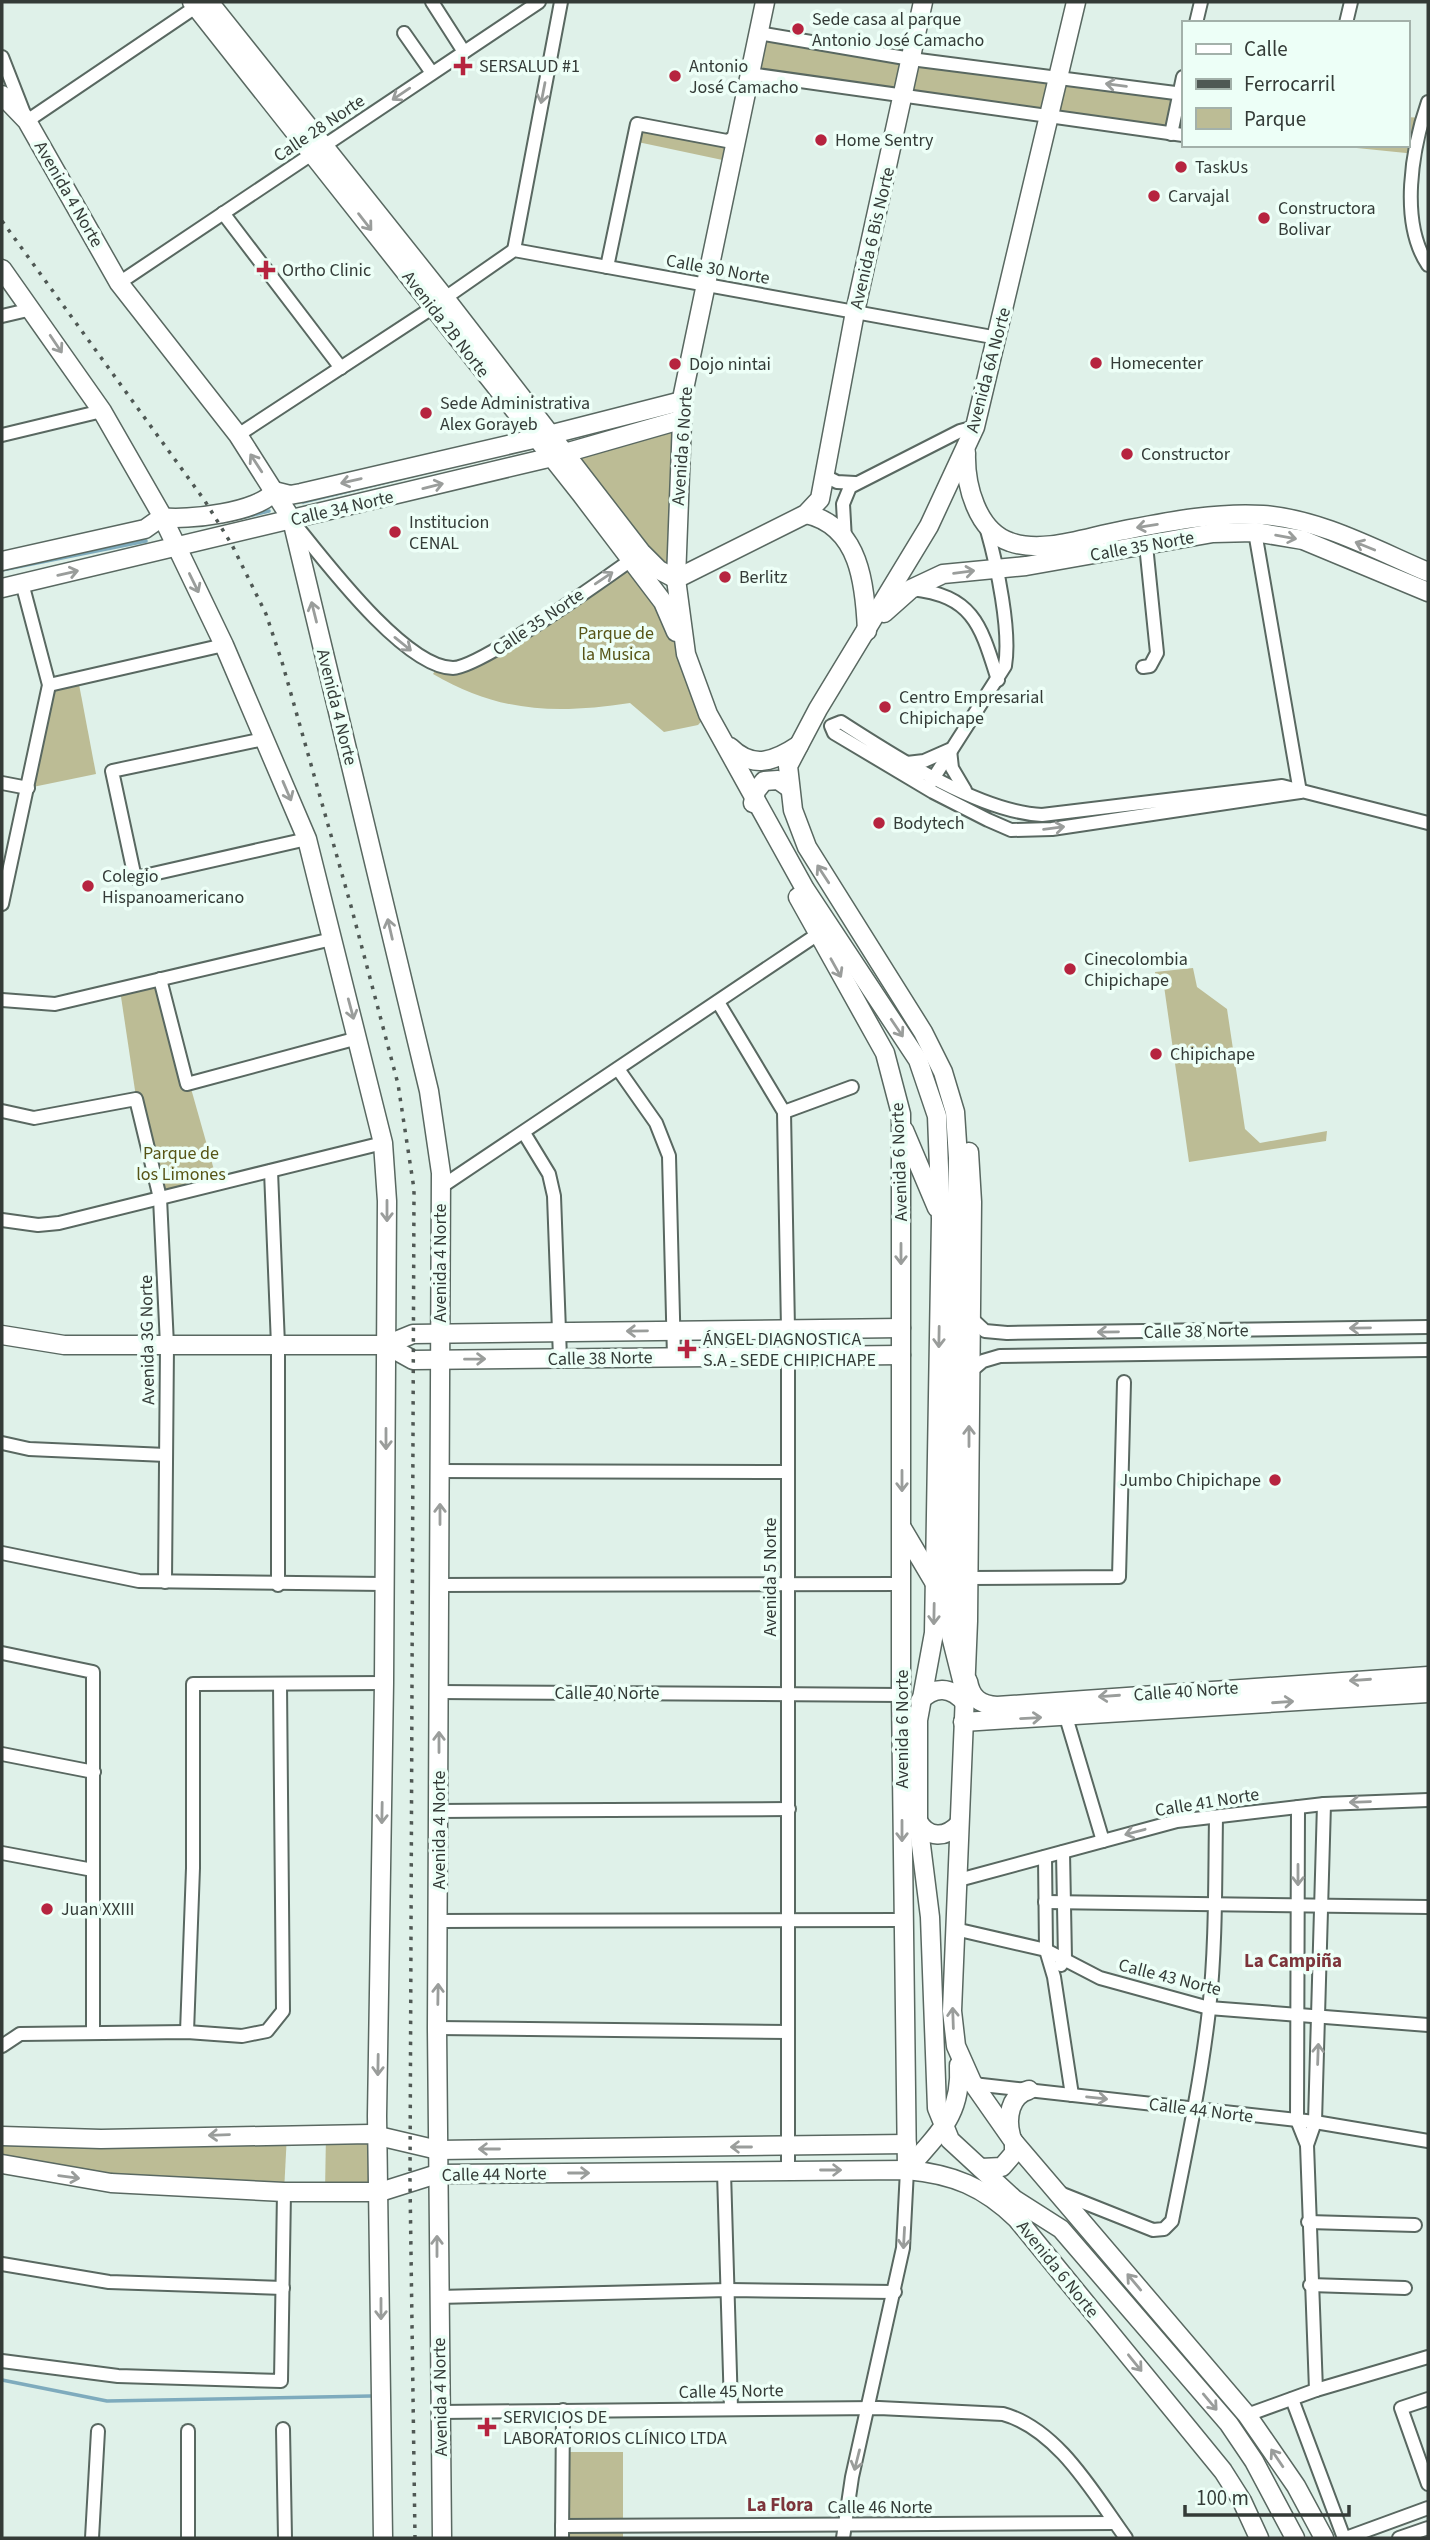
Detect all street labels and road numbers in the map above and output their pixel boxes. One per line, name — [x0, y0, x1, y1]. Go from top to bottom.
street label: Calle 28 Norte — [269, 89, 370, 168]
street label: Avenida 4 Norte — [28, 137, 109, 252]
street label: Avenida 6 Bis Norte — [844, 165, 901, 312]
street label: Calle 30 Norte — [664, 248, 772, 291]
street label: Avenida 2B Norte — [396, 266, 495, 383]
street label: Avenida 6A Norte — [960, 305, 1017, 435]
street label: Avenida 6 Norte — [666, 386, 699, 506]
street label: Calle 34 Norte — [288, 484, 396, 532]
street label: Calle 35 Norte — [1088, 525, 1196, 568]
street label: Calle 35 Norte — [488, 583, 589, 662]
street label: Avenida 4 Norte — [310, 646, 363, 768]
street label: Avenida 6 Norte — [885, 1102, 914, 1222]
street label: Avenida 4 Norte — [428, 1204, 453, 1322]
street label: Avenida 3G Norte — [134, 1275, 161, 1405]
street label: Calle 38 Norte — [1143, 1318, 1249, 1345]
street label: Calle 38 Norte — [547, 1345, 653, 1372]
street label: Avenida 5 Norte — [758, 1518, 783, 1636]
street label: Avenida 6 Norte — [890, 1670, 915, 1788]
street label: Calle 40 Norte — [1133, 1675, 1239, 1708]
street label: Calle 40 Norte — [555, 1681, 660, 1706]
street label: Avenida 4 Norte — [427, 1771, 452, 1889]
street label: Calle 41 Norte — [1153, 1782, 1261, 1823]
street label: Calle 43 Norte — [1116, 1953, 1224, 2002]
street label: Calle 44 Norte — [1147, 2092, 1255, 2129]
street label: Calle 44 Norte — [441, 2161, 547, 2188]
street label: Avenida 6 Norte — [1011, 2215, 1105, 2323]
street label: Avenida 4 Norte — [427, 2337, 454, 2457]
street label: Calle 45 Norte — [678, 2378, 784, 2405]
street label: Calle 46 Norte — [828, 2495, 933, 2520]

